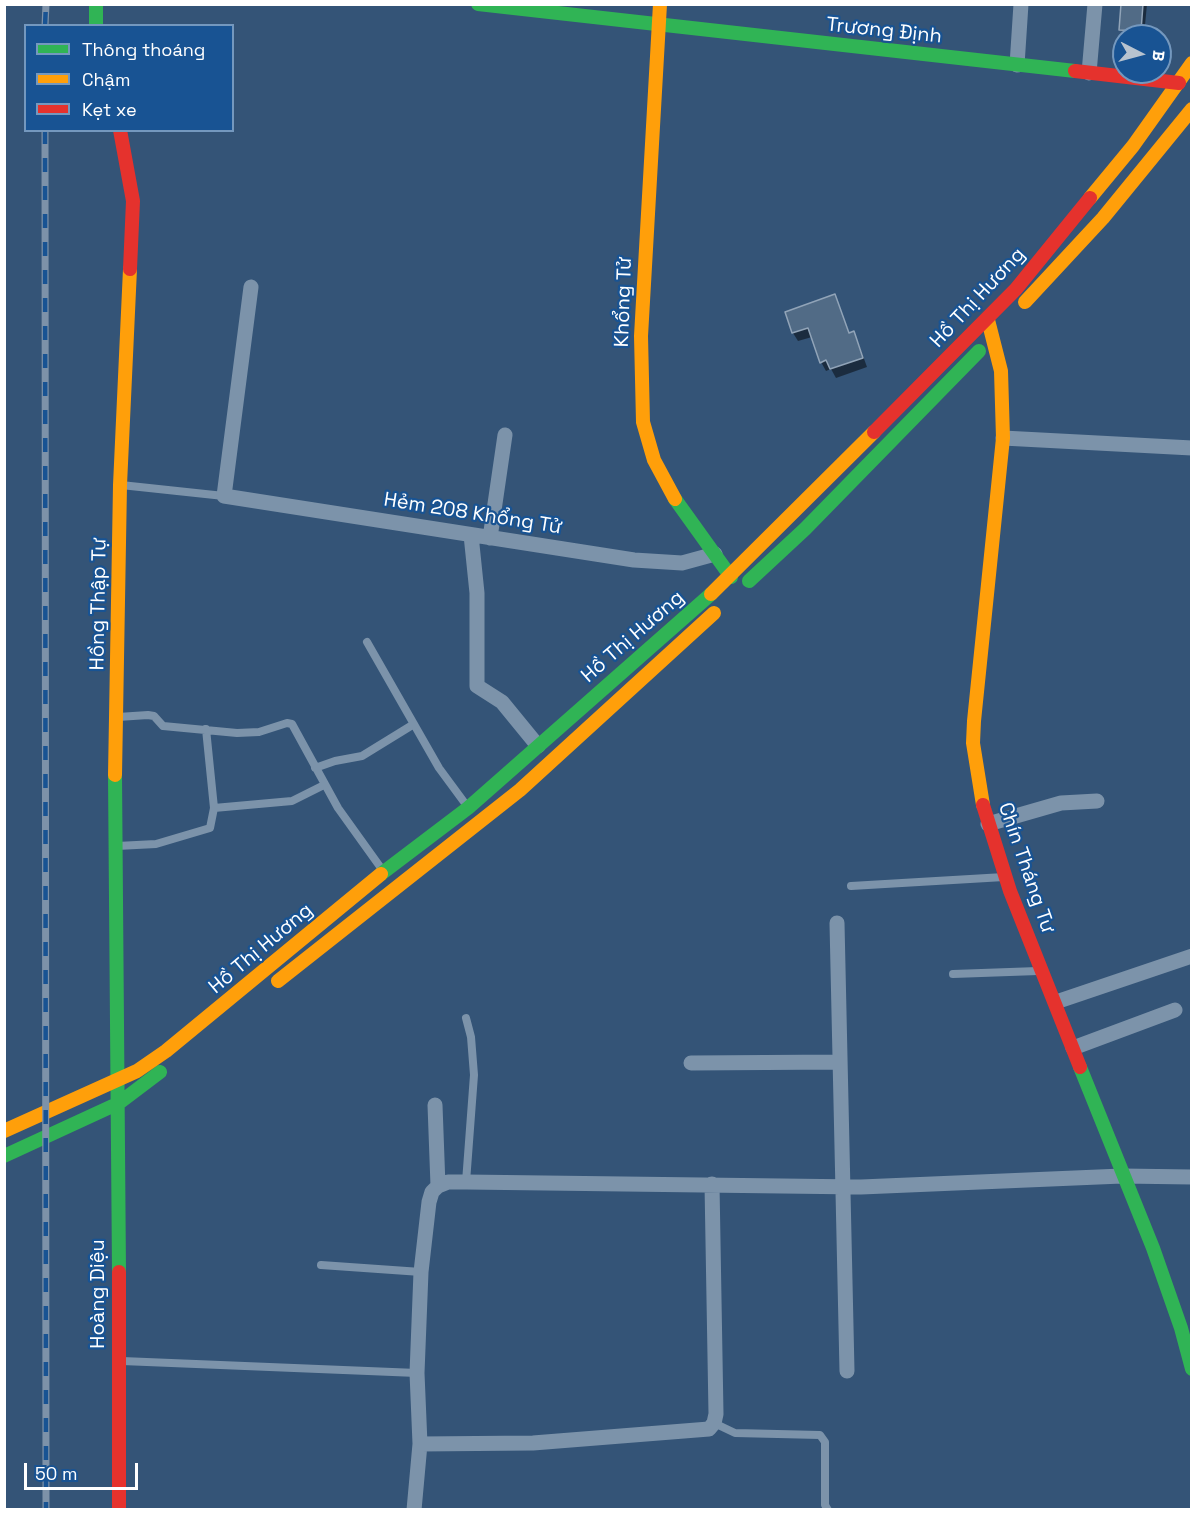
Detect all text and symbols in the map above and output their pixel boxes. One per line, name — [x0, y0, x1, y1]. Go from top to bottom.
street label: Trương Định — [825, 13, 943, 49]
legend — [24, 24, 234, 132]
north arrow — [1112, 24, 1172, 84]
text: Thông thoáng — [82, 38, 205, 61]
text: B — [1147, 49, 1169, 62]
text: Chậm — [82, 68, 130, 91]
text: Kẹt xe — [82, 98, 137, 121]
street label: Hồ Thị Hương — [926, 243, 1030, 353]
street label: Khổng Tử — [610, 256, 638, 348]
street label: Hẻm 208 Khổng Tử — [382, 488, 564, 540]
street label: Hồng Thập Tự — [86, 537, 112, 671]
street label: Hồ Thị Hương — [577, 586, 689, 688]
street label: Chín Tháng Tư — [992, 800, 1060, 936]
street label: Hồ Thị Hương — [204, 899, 318, 999]
street label: Hoàng Diệu — [87, 1239, 111, 1349]
scale bar — [27, 1451, 141, 1489]
text: 50 m — [35, 1462, 77, 1485]

